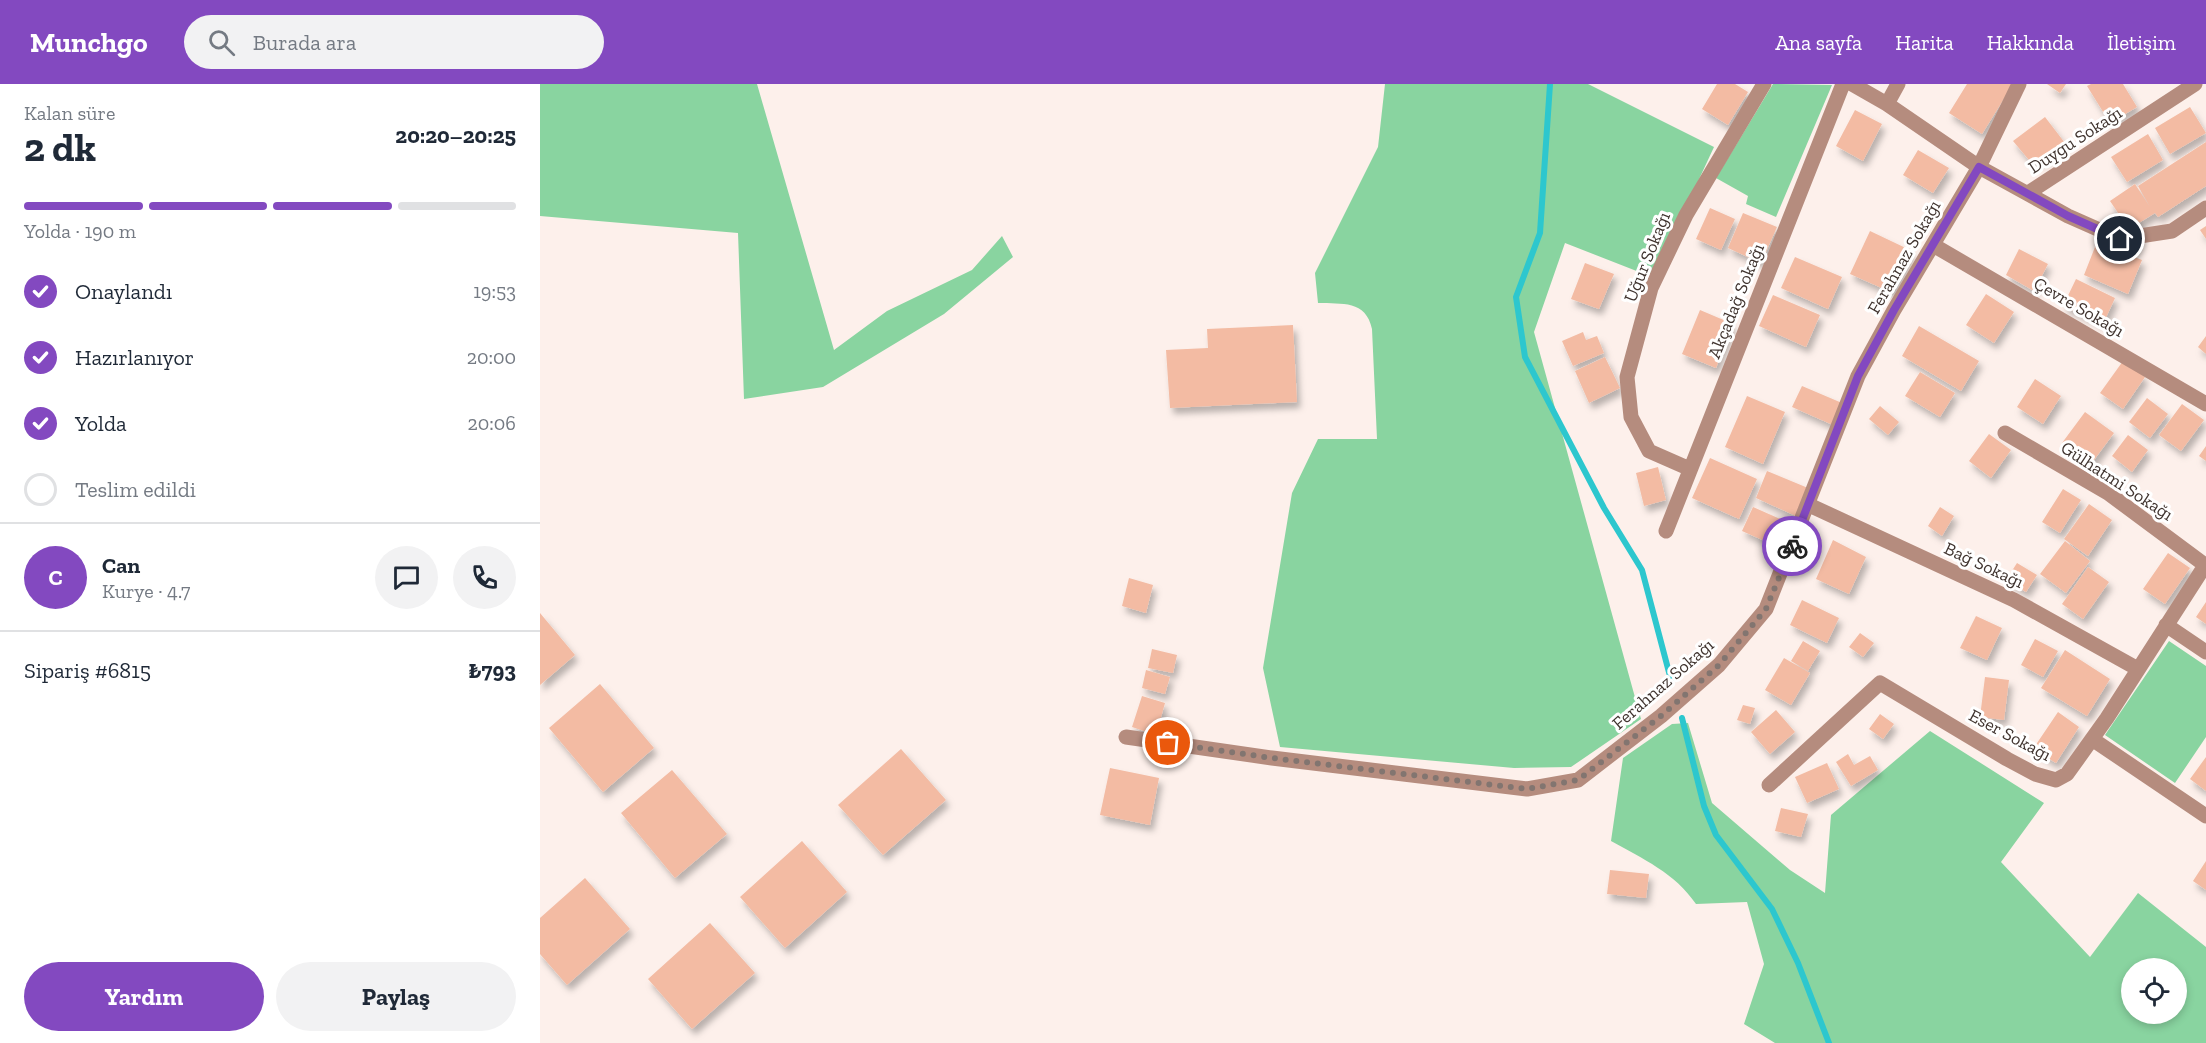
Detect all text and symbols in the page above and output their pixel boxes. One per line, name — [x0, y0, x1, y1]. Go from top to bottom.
search box — [184, 15, 604, 69]
text: Munchgo — [30, 26, 148, 59]
icon: search — [205, 26, 238, 59]
text: Burada ara — [253, 29, 356, 56]
text: Ana sayfa — [1775, 30, 1862, 55]
text: Harita — [1895, 30, 1954, 55]
text: Hakkında — [1987, 30, 2074, 55]
text: İletişim — [2107, 30, 2176, 55]
text: Kalan süre — [24, 101, 115, 125]
street label: Duygu Sokağı — [2024, 102, 2126, 178]
text: 20:20–20:25 — [395, 122, 516, 149]
text: 2 dk — [24, 124, 96, 171]
street label: Ferahnaz Sokağı — [1863, 196, 1945, 318]
street label: Uğur Sokağı — [1619, 209, 1675, 305]
pin — [2094, 213, 2145, 264]
text: Yolda · 190 m — [24, 219, 136, 243]
icon: home — [2103, 222, 2136, 255]
street label: Akçadağ Sokağı — [1703, 240, 1769, 362]
street label: Çevre Sokağı — [2030, 272, 2128, 342]
icon: check — [24, 275, 57, 308]
text: Onaylandı — [75, 278, 172, 305]
text: 19:53 — [473, 279, 516, 303]
icon: check — [24, 341, 57, 374]
text: Hazırlanıyor — [75, 344, 194, 371]
text: 20:00 — [467, 345, 516, 369]
icon: check — [24, 407, 57, 440]
text: Yolda — [75, 410, 127, 437]
text: 20:06 — [468, 411, 516, 435]
street label: Gülhatmi Sokağı — [2057, 437, 2177, 525]
text: Teslim edildi — [75, 476, 196, 503]
courier — [1762, 516, 1822, 576]
icon: bike — [1776, 530, 1809, 563]
street label: Bağ Sokağı — [1941, 537, 2027, 593]
button: chat — [375, 546, 438, 609]
button: phone — [453, 546, 516, 609]
text: Can — [102, 552, 140, 579]
text: C — [48, 564, 63, 591]
text: Kurye · 4.7 — [102, 579, 191, 603]
street label: Ferahnaz Sokağı — [1608, 634, 1718, 734]
text: Sipariş #6815 — [24, 657, 151, 684]
text: ₺793 — [468, 657, 516, 684]
street label: Eser Sokağı — [1965, 704, 2055, 766]
pin — [1142, 717, 1193, 768]
icon: bag — [1151, 726, 1184, 759]
map controls — [2121, 958, 2187, 1024]
button: locate — [2121, 958, 2187, 1024]
button: Yardım — [24, 962, 264, 1031]
button: Paylaş — [276, 962, 516, 1031]

